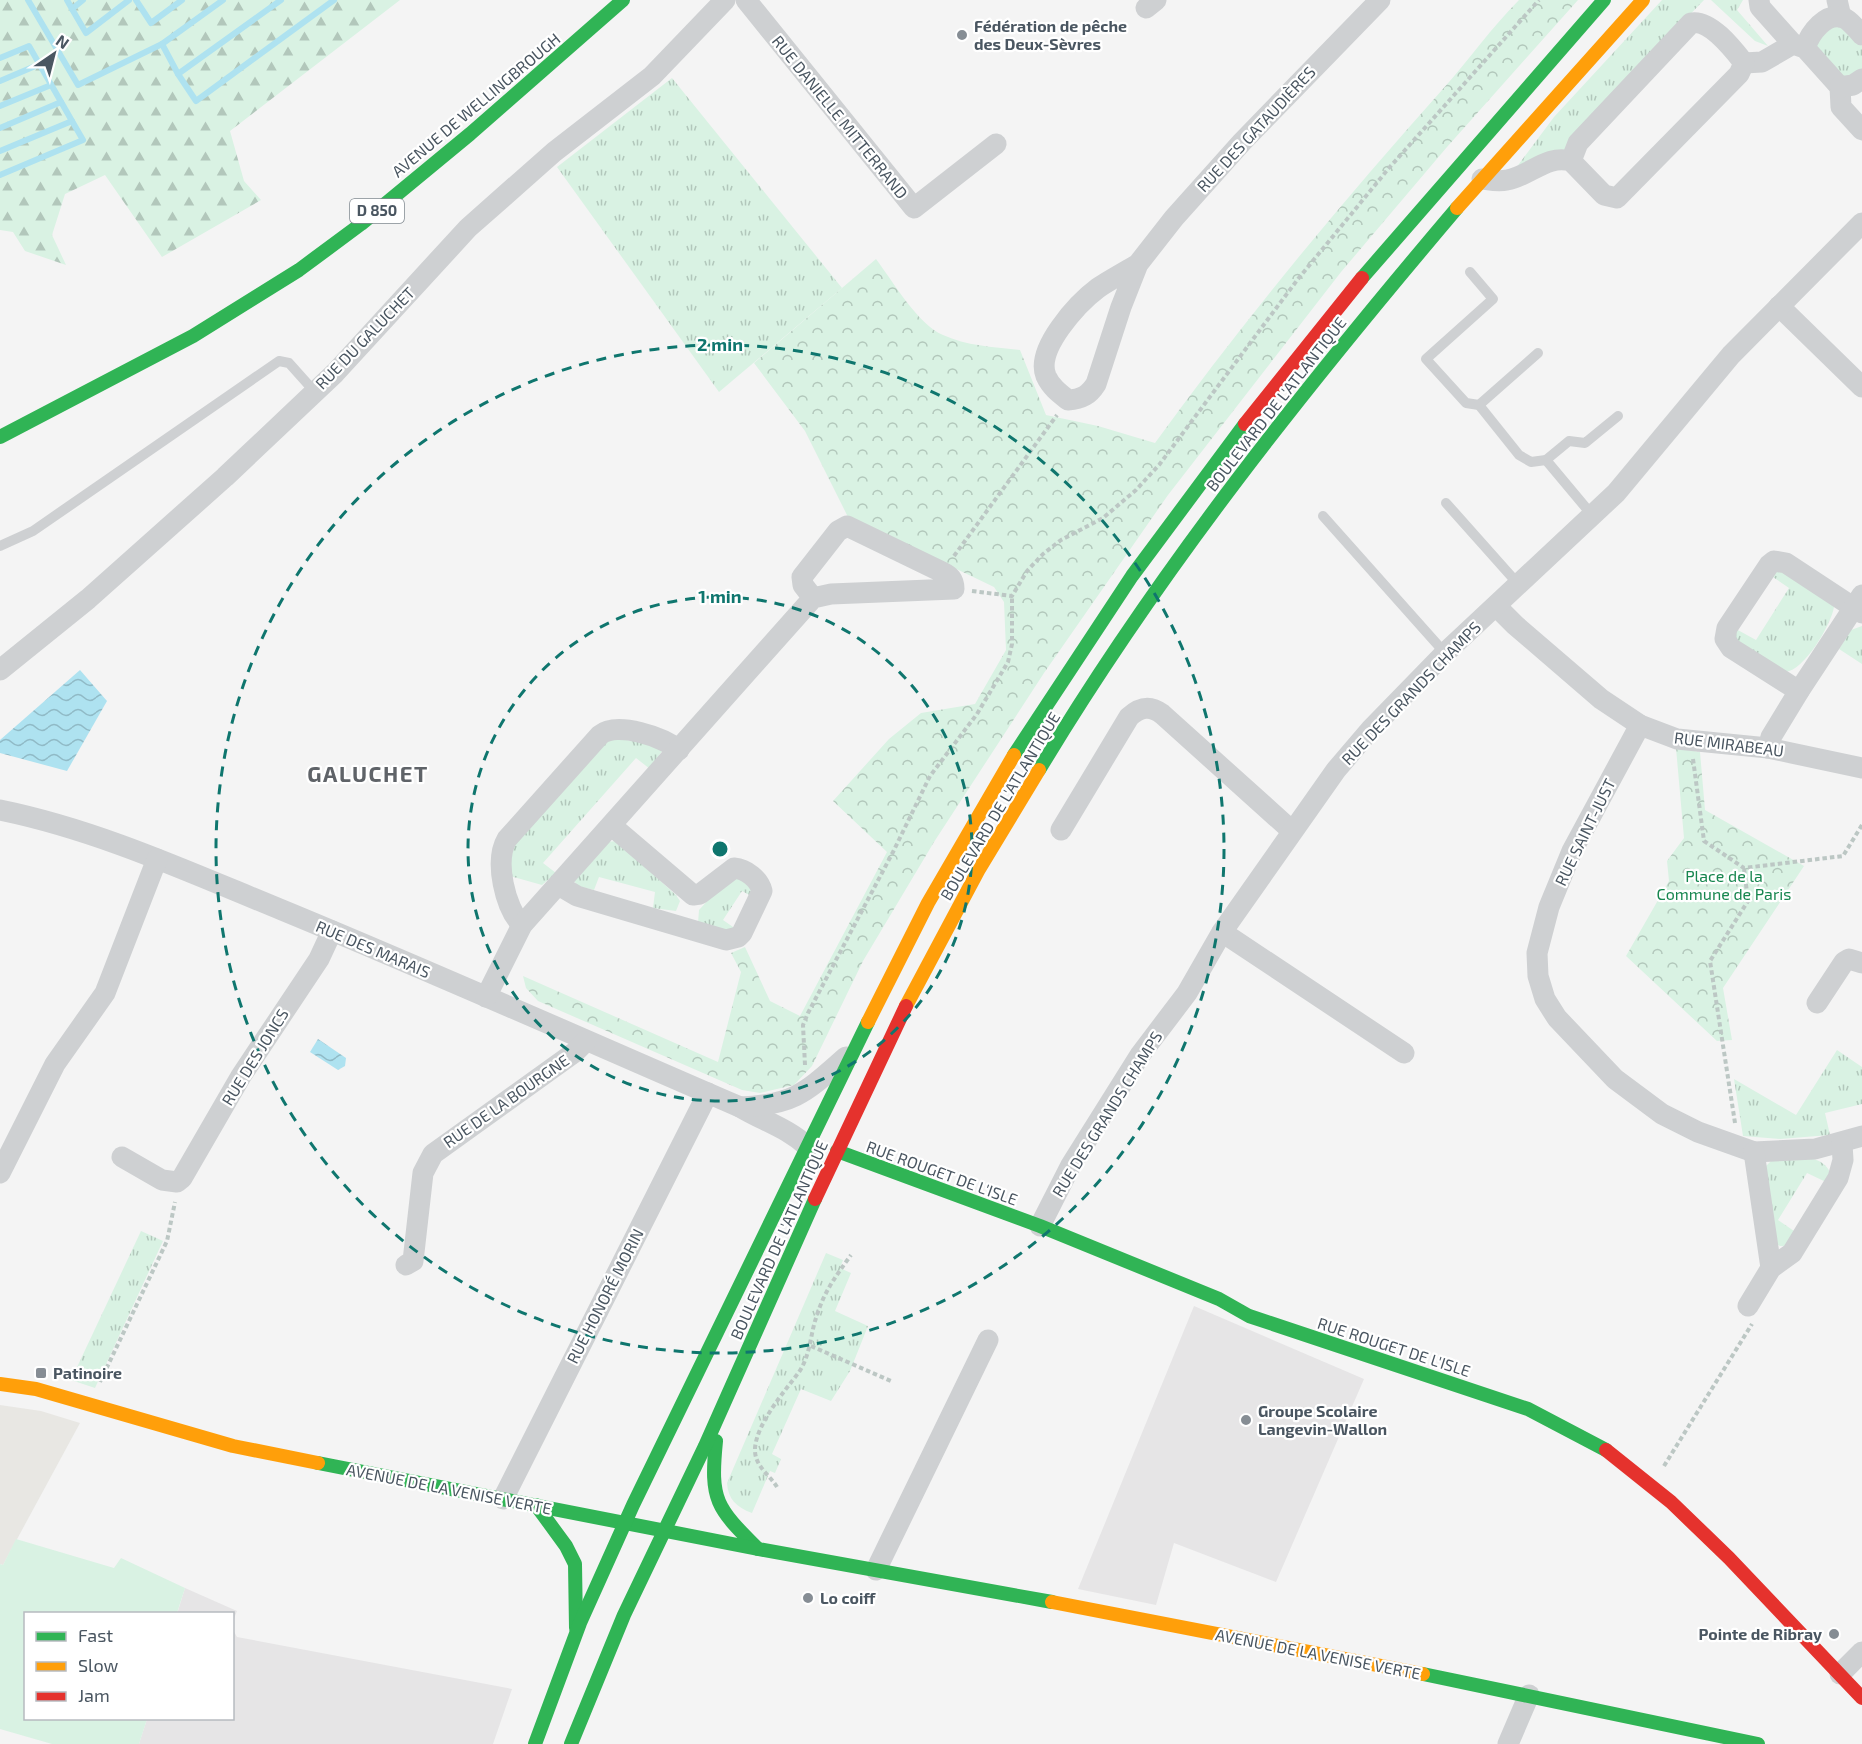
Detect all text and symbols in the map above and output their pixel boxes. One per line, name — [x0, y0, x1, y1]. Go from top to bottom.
place label: Fédération de pêche des Deux-Sèvres — [974, 16, 1127, 53]
north arrow — [24, 24, 84, 84]
marker: Fédération de pêche des Deux-Sèvres — [955, 28, 969, 42]
street label: AVENUE DE WELLINGBROUGH — [388, 29, 564, 181]
text: N — [53, 30, 73, 52]
street label: RUE DANIELLE MITTERRAND — [769, 31, 912, 202]
street label: RUE DES GATAUDIÈRES — [1193, 62, 1319, 195]
road number: D 850 — [350, 199, 404, 223]
street label: RUE DU GALUCHET — [311, 283, 418, 393]
street label: BOULEVARD DE L'ATLANTIQUE — [1202, 313, 1350, 495]
text: 2 min — [697, 333, 743, 355]
text: 1 min — [698, 585, 742, 607]
street label: RUE DES GRANDS CHAMPS — [1337, 617, 1484, 768]
street label: BOULEVARD DE L'ATLANTIQUE — [936, 708, 1064, 904]
street label: RUE MIRABEAU — [1673, 727, 1785, 760]
district label: GALUCHET — [307, 760, 429, 786]
street label: RUE SAINT-JUST — [1550, 775, 1619, 888]
centre of rings — [710, 839, 730, 859]
park label: Place de la Commune de Paris — [1657, 866, 1791, 903]
street label: RUE DES MARAIS — [313, 916, 433, 981]
street label: RUE DES JONCS — [217, 1005, 292, 1109]
street label: RUE DES GRANDS CHAMPS — [1048, 1027, 1165, 1200]
street label: RUE DE LA BOURGNE — [439, 1050, 572, 1151]
street label: RUE ROUGET DE L'ISLE — [864, 1136, 1020, 1209]
street label: BOULEVARD DE L'ATLANTIQUE — [726, 1137, 832, 1343]
street label: RUE HONORÉ MORIN — [562, 1225, 647, 1366]
street label: RUE ROUGET DE L'ISLE — [1315, 1313, 1473, 1380]
place label: Patinoire — [53, 1363, 122, 1382]
marker: Patinoire — [34, 1366, 48, 1380]
place label: Groupe Scolaire Langevin-Wallon — [1258, 1401, 1387, 1438]
marker: Groupe Scolaire Langevin-Wallon — [1239, 1413, 1253, 1427]
street label: AVENUE DE LA VENISE VERTE — [345, 1459, 553, 1518]
place label: Lo coiff — [820, 1588, 876, 1607]
marker: Lo coiff — [801, 1591, 815, 1605]
legend — [24, 1612, 234, 1720]
text: Fast — [78, 1624, 113, 1646]
street label: AVENUE DE LA VENISE VERTE — [1214, 1624, 1422, 1683]
place label: Pointe de Ribray — [1698, 1624, 1822, 1644]
marker: Pointe de Ribray — [1827, 1627, 1841, 1641]
text: Slow — [78, 1654, 119, 1676]
text: Jam — [78, 1684, 110, 1706]

